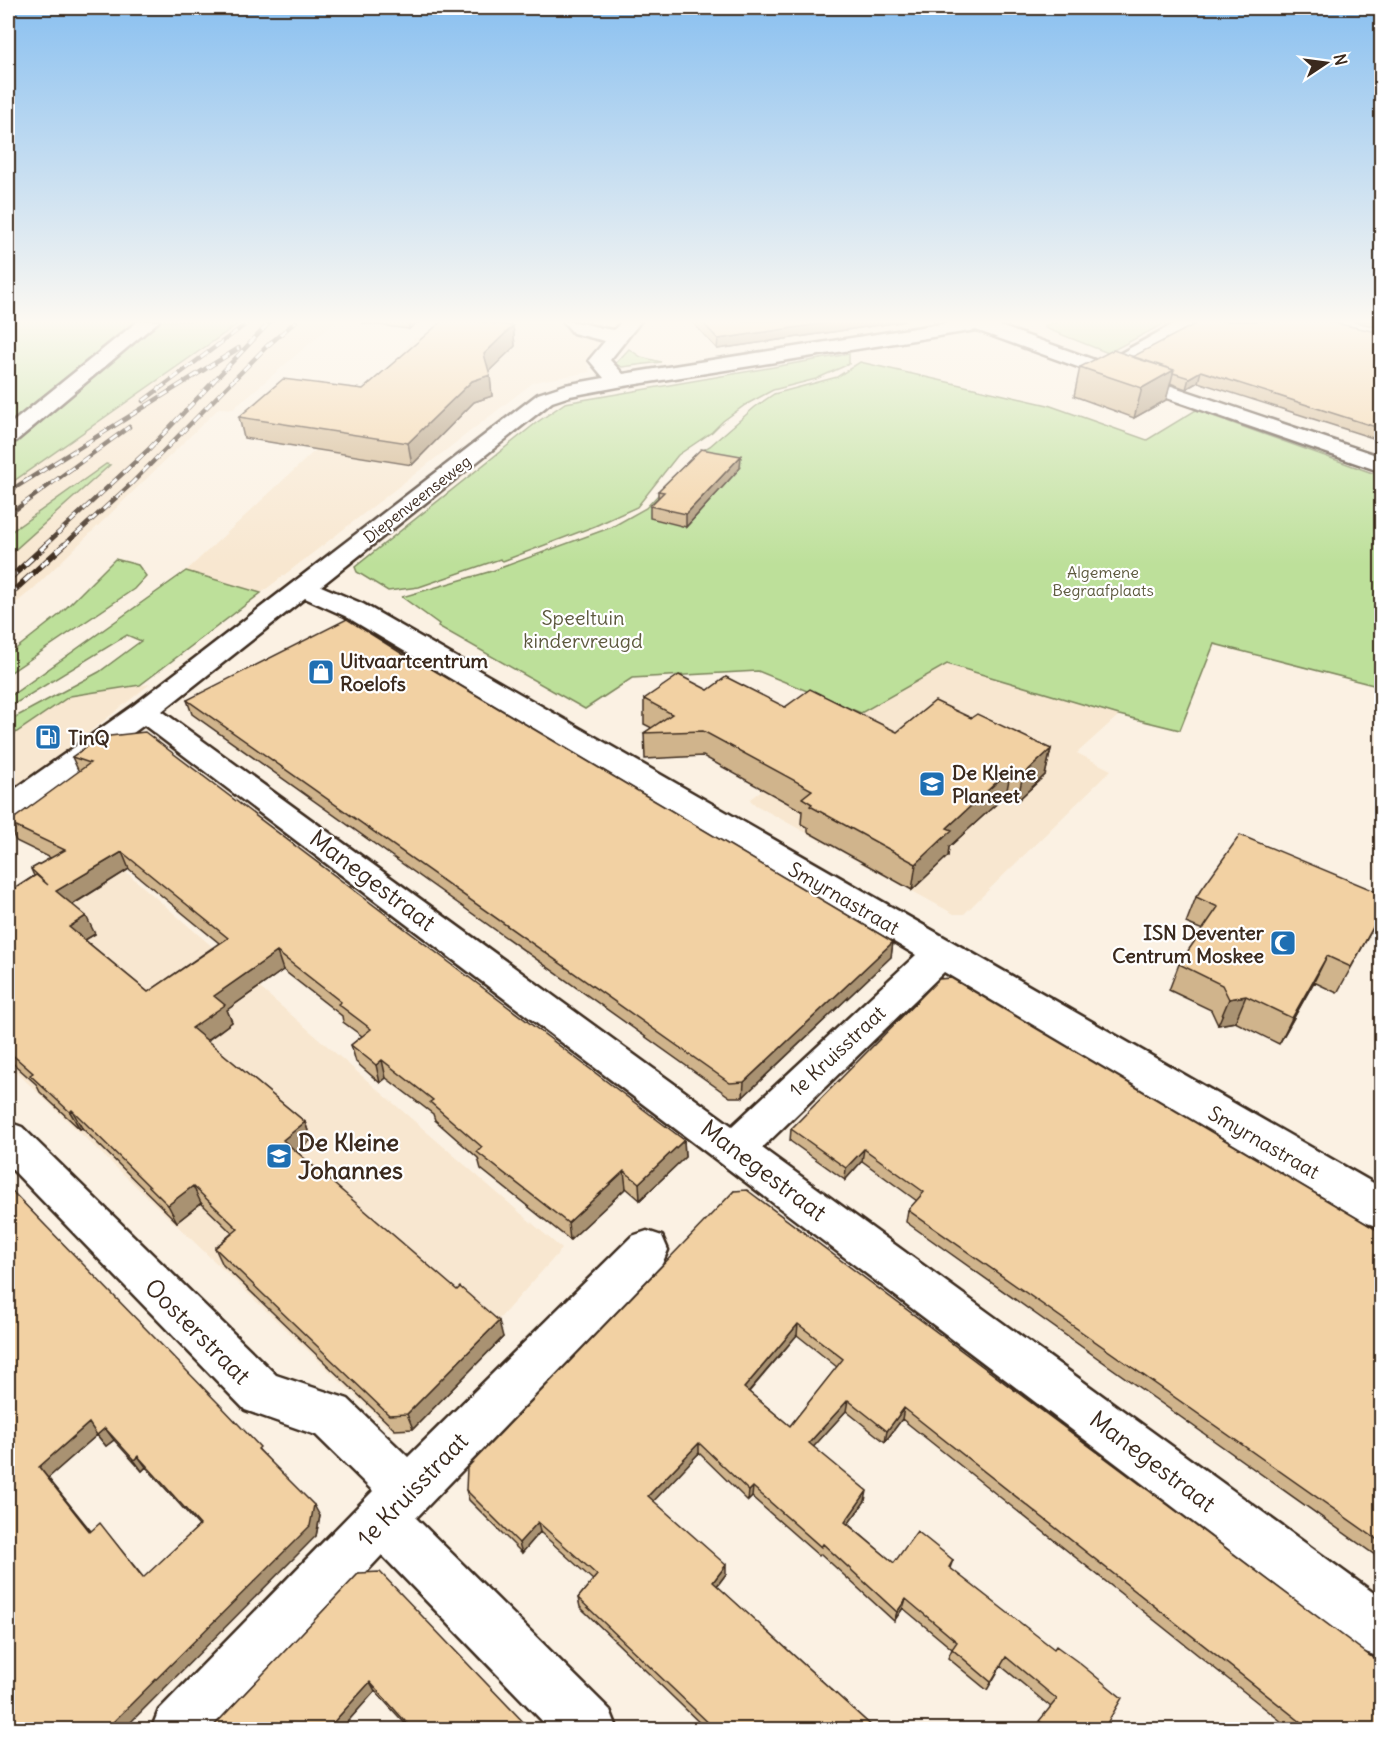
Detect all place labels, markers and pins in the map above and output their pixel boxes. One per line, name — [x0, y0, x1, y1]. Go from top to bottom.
place label: Uitvaartcentrum Roelofs — [340, 648, 489, 696]
shop icon: Uitvaartcentrum Roelofs — [306, 657, 336, 687]
fuel station icon: TinQ — [33, 722, 63, 752]
place label: TinQ — [68, 725, 109, 750]
place label: De Kleine Planeet — [952, 760, 1036, 808]
school or university icon: De Kleine Planeet — [917, 769, 947, 799]
place label: ISN Deventer Centrum Moskee — [1112, 920, 1265, 968]
mosque icon: ISN Deventer Centrum Moskee — [1268, 928, 1298, 958]
place label: De Kleine Johannes — [298, 1127, 403, 1185]
school or university icon: De Kleine Johannes — [264, 1141, 294, 1171]

